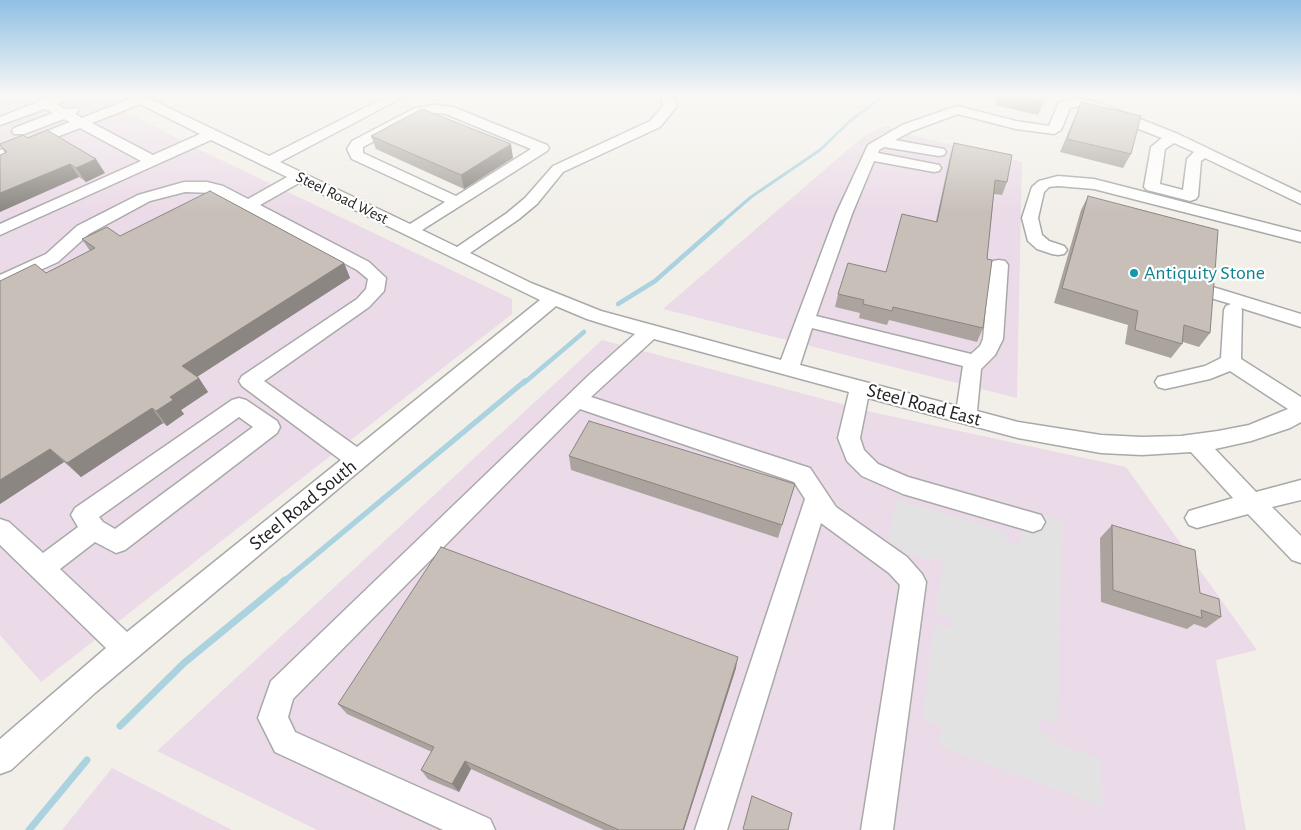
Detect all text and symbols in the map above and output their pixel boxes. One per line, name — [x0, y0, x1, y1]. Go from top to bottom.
street label: Steel Road West — [293, 167, 391, 229]
place label: Antiquity Stone — [1144, 261, 1265, 285]
marker: Antiquity Stone — [1128, 267, 1140, 279]
street label: Steel Road East — [864, 378, 984, 432]
street label: Steel Road South — [244, 454, 362, 556]

